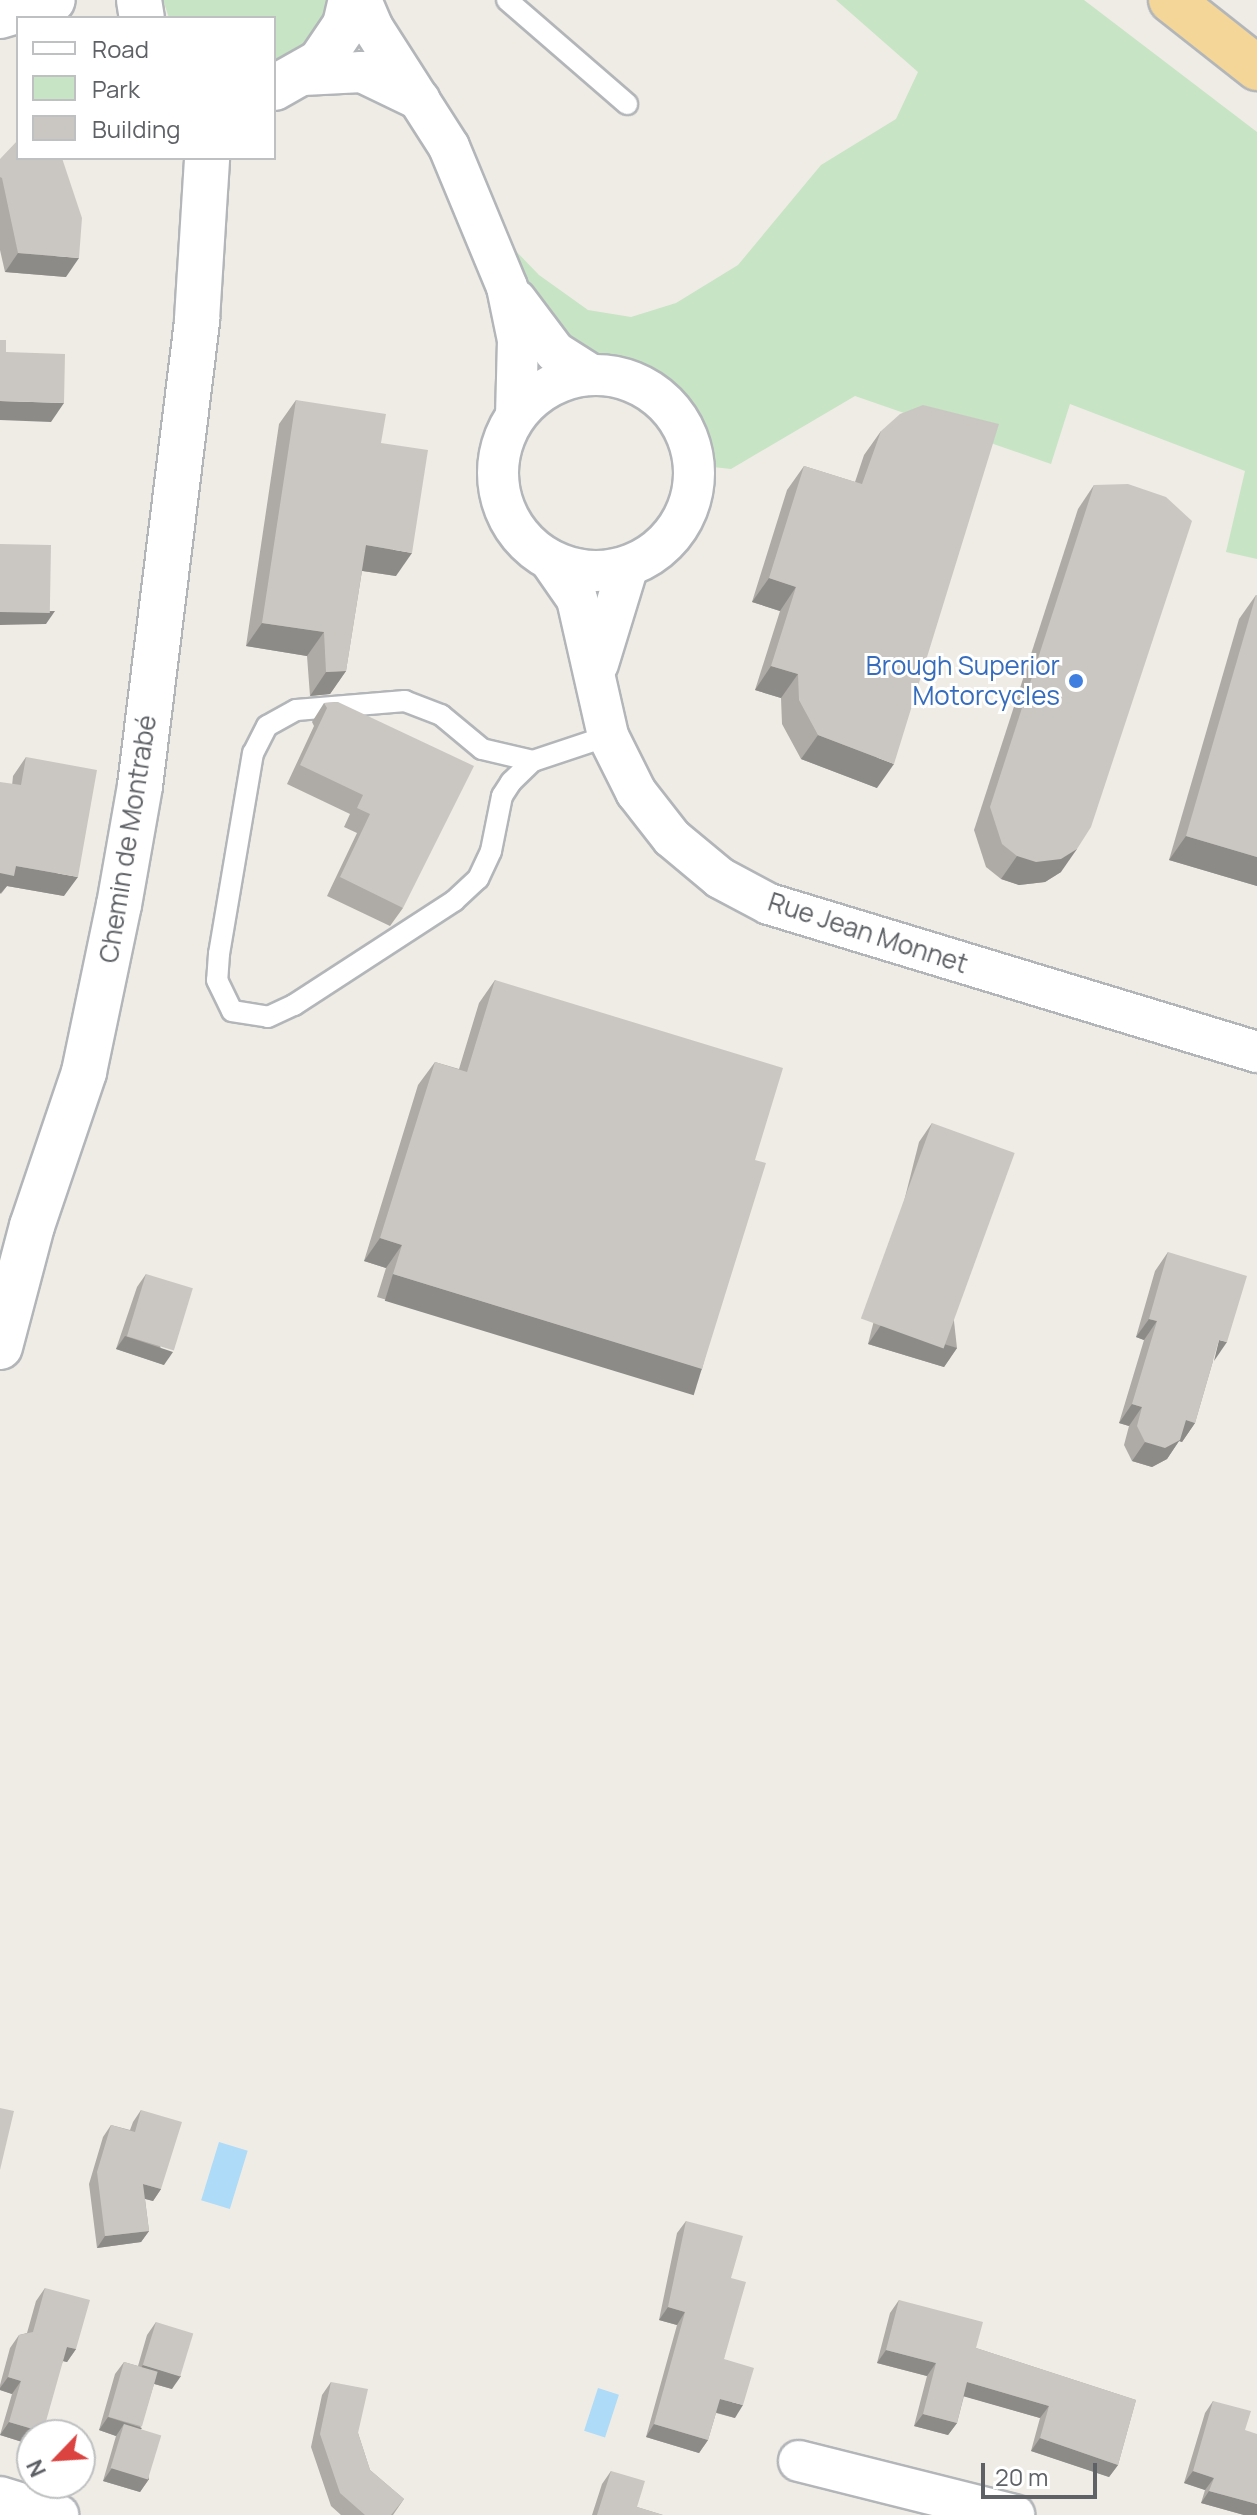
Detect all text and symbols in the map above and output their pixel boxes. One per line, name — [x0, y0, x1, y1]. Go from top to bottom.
legend — [16, 16, 276, 160]
text: Road — [92, 32, 149, 65]
text: Park — [92, 72, 140, 105]
text: Building — [92, 112, 180, 145]
place label: Brough Superior Motorcycles — [866, 650, 1060, 712]
marker: Brough Superior Motorcycles — [1067, 672, 1085, 690]
street label: Chemin de Montrabé — [93, 713, 163, 965]
street label: Rue Jean Monnet — [764, 886, 972, 980]
north arrow — [16, 2419, 96, 2499]
scale bar — [985, 2447, 1101, 2497]
text: N — [19, 2455, 53, 2482]
text: 20 m — [995, 2460, 1048, 2493]

